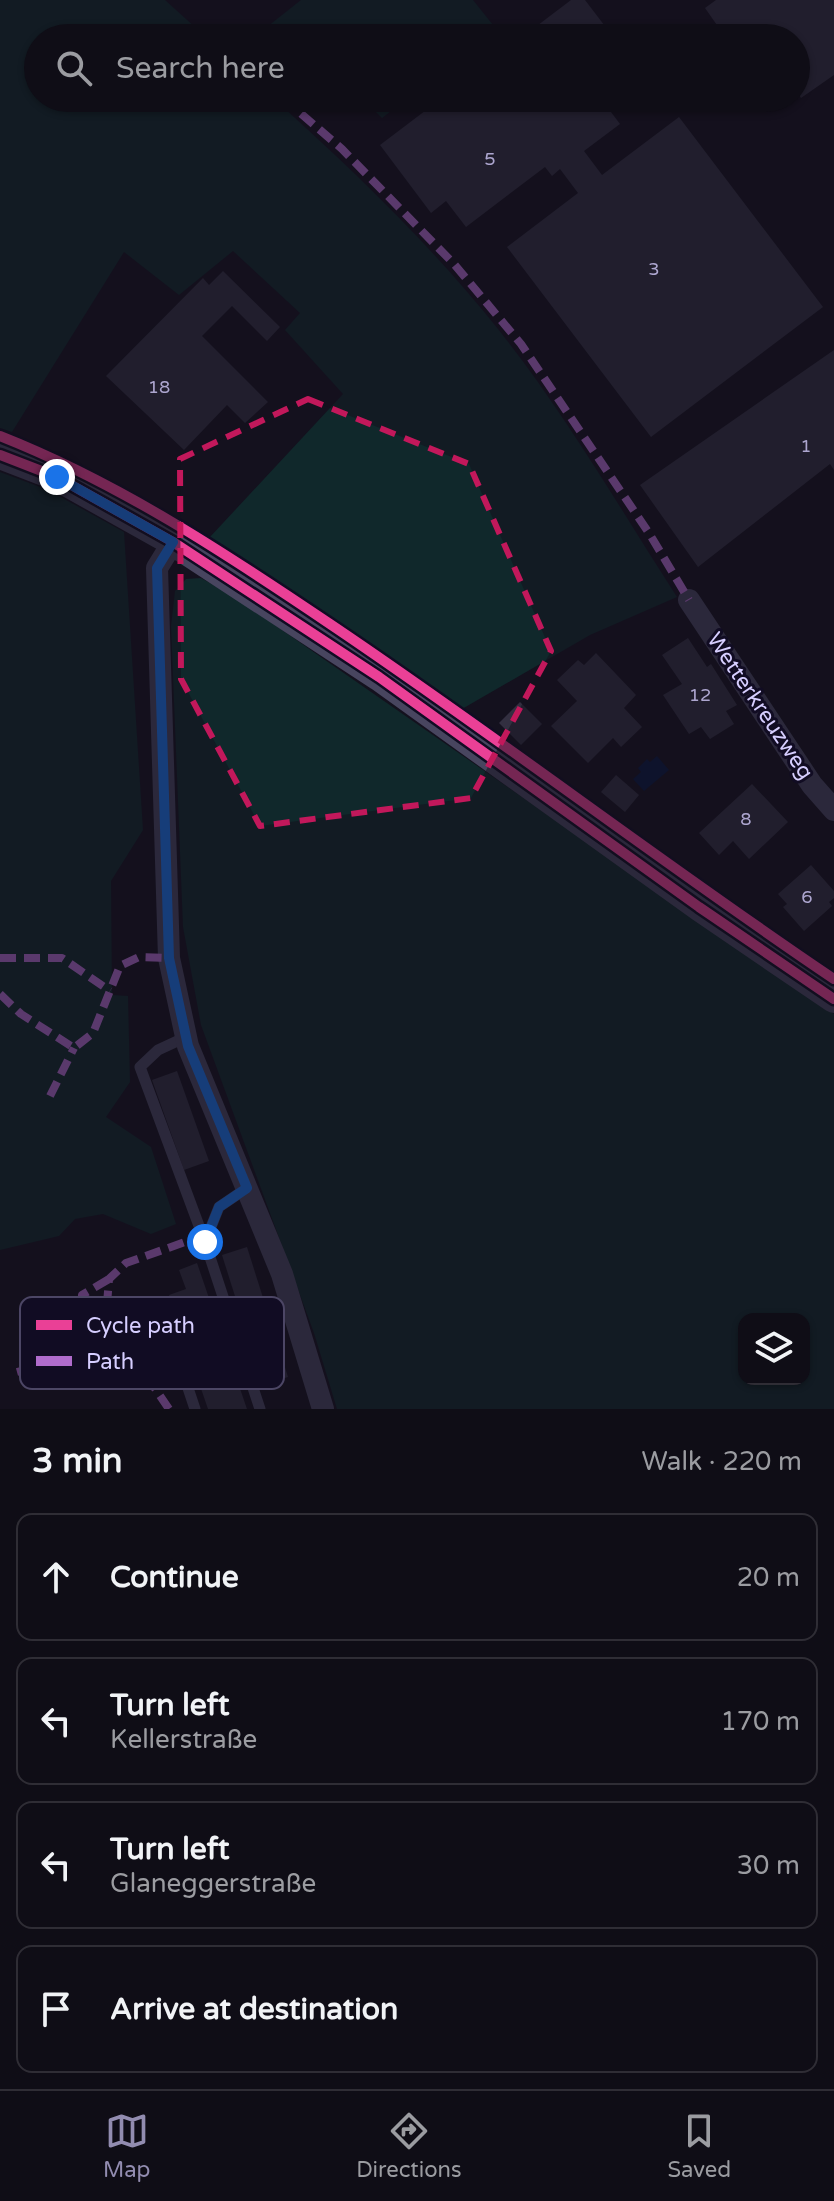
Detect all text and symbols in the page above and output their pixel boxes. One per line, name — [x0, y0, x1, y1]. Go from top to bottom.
search box — [24, 24, 810, 112]
icon: search — [52, 46, 96, 90]
text: Search here — [116, 50, 285, 87]
house number: 5 — [484, 148, 496, 170]
house number: 3 — [648, 258, 660, 280]
house number: 18 — [148, 376, 170, 398]
house number: 1 — [800, 435, 812, 457]
route end — [39, 459, 75, 495]
street label: Wetterkreuzweg — [701, 628, 819, 784]
house number: 12 — [689, 684, 711, 706]
house number: 8 — [740, 808, 752, 830]
house number: 6 — [801, 886, 813, 908]
route start — [187, 1224, 223, 1260]
legend — [20, 1297, 284, 1389]
text: Cycle path — [86, 1313, 195, 1339]
map controls — [738, 1313, 810, 1385]
button: layers — [738, 1313, 810, 1385]
text: Path — [86, 1349, 134, 1375]
text: 3 min — [32, 1441, 123, 1482]
text: Walk · 220 m — [642, 1446, 802, 1477]
icon: ahead — [34, 1555, 78, 1599]
text: Continue — [110, 1559, 239, 1596]
text: 20 m — [737, 1562, 800, 1593]
text: Turn left — [110, 1687, 229, 1724]
icon: left — [34, 1699, 78, 1743]
text: 170 m — [720, 1706, 800, 1737]
text: Kellerstraße — [110, 1724, 257, 1755]
text: Turn left — [110, 1831, 229, 1868]
icon: left — [34, 1843, 78, 1887]
text: 30 m — [737, 1850, 800, 1881]
text: Glaneggerstraße — [110, 1868, 316, 1899]
icon: arrive — [34, 1987, 78, 2031]
text: Arrive at destination — [110, 1991, 398, 2028]
tab: Map — [103, 2109, 150, 2183]
tab: Directions — [356, 2109, 462, 2183]
tab: Saved — [667, 2109, 731, 2183]

